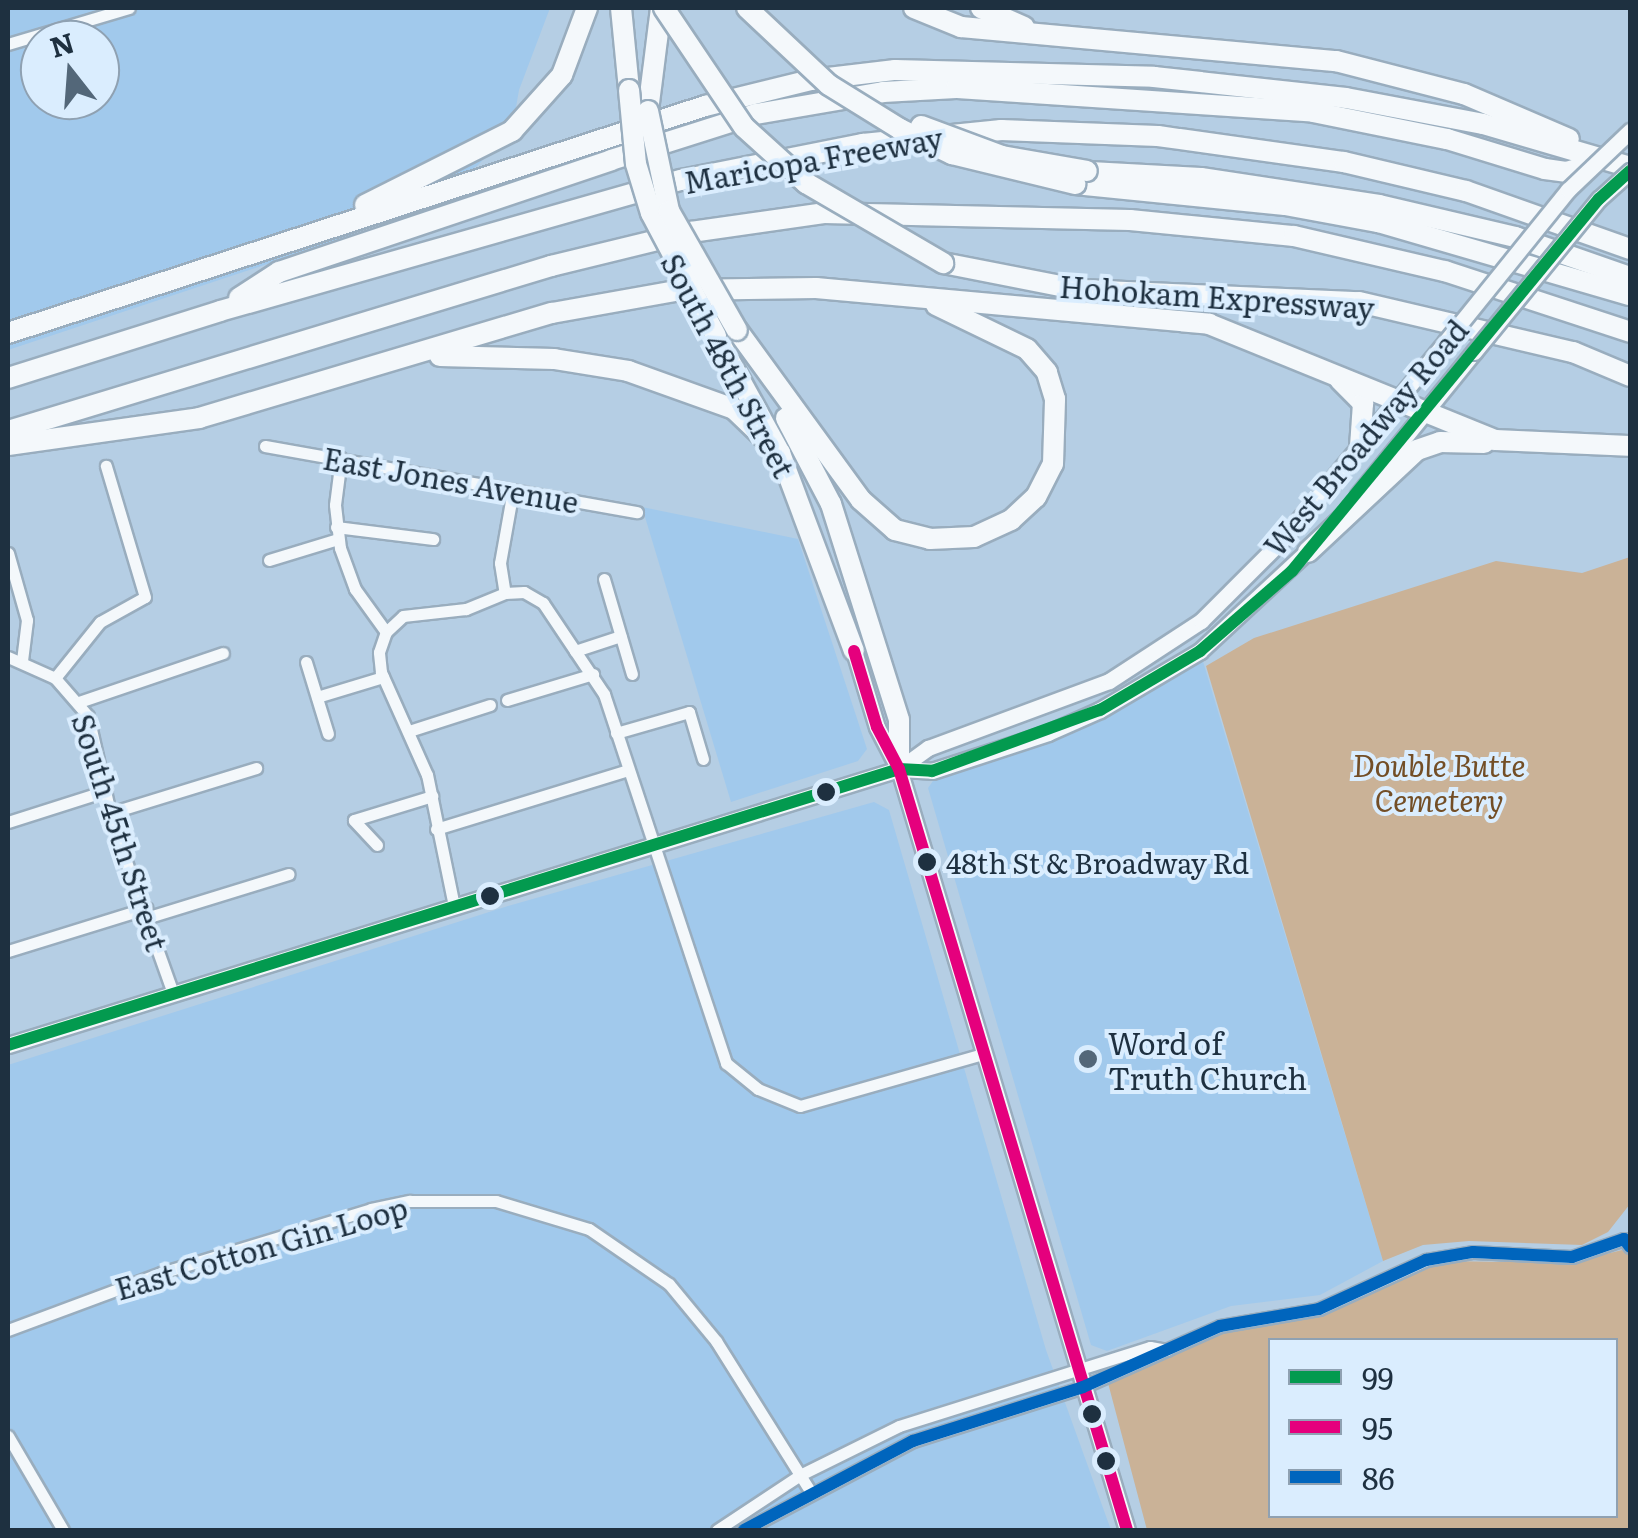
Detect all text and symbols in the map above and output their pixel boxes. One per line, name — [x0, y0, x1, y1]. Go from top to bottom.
north arrow — [20, 20, 120, 120]
text: N — [44, 20, 79, 67]
street label: Maricopa Freeway — [681, 119, 945, 199]
street label: South 48th Street — [655, 247, 803, 483]
street label: Hohokam Expressway — [1058, 267, 1376, 325]
street label: West Broadway Road — [1255, 311, 1475, 563]
street label: East Jones Avenue — [320, 439, 582, 519]
street label: South 45th Street — [66, 709, 176, 955]
park label: Double Butte Cemetery — [1352, 746, 1526, 816]
unlabelled marker — [816, 782, 836, 802]
place label: 48th St & Broadway Rd — [946, 845, 1249, 879]
marker: 48th St & Broadway Rd — [917, 852, 937, 872]
unlabelled marker — [480, 886, 500, 906]
place label: Word of Truth Church — [1108, 1024, 1307, 1094]
marker: Word of Truth Church — [1077, 1048, 1099, 1070]
street label: East Cotton Gin Loop — [111, 1188, 411, 1306]
legend — [1268, 1338, 1618, 1518]
text: 99 — [1362, 1355, 1393, 1399]
unlabelled marker — [1082, 1404, 1102, 1424]
text: 95 — [1362, 1405, 1393, 1449]
unlabelled marker — [1096, 1451, 1116, 1471]
text: 86 — [1362, 1455, 1395, 1499]

